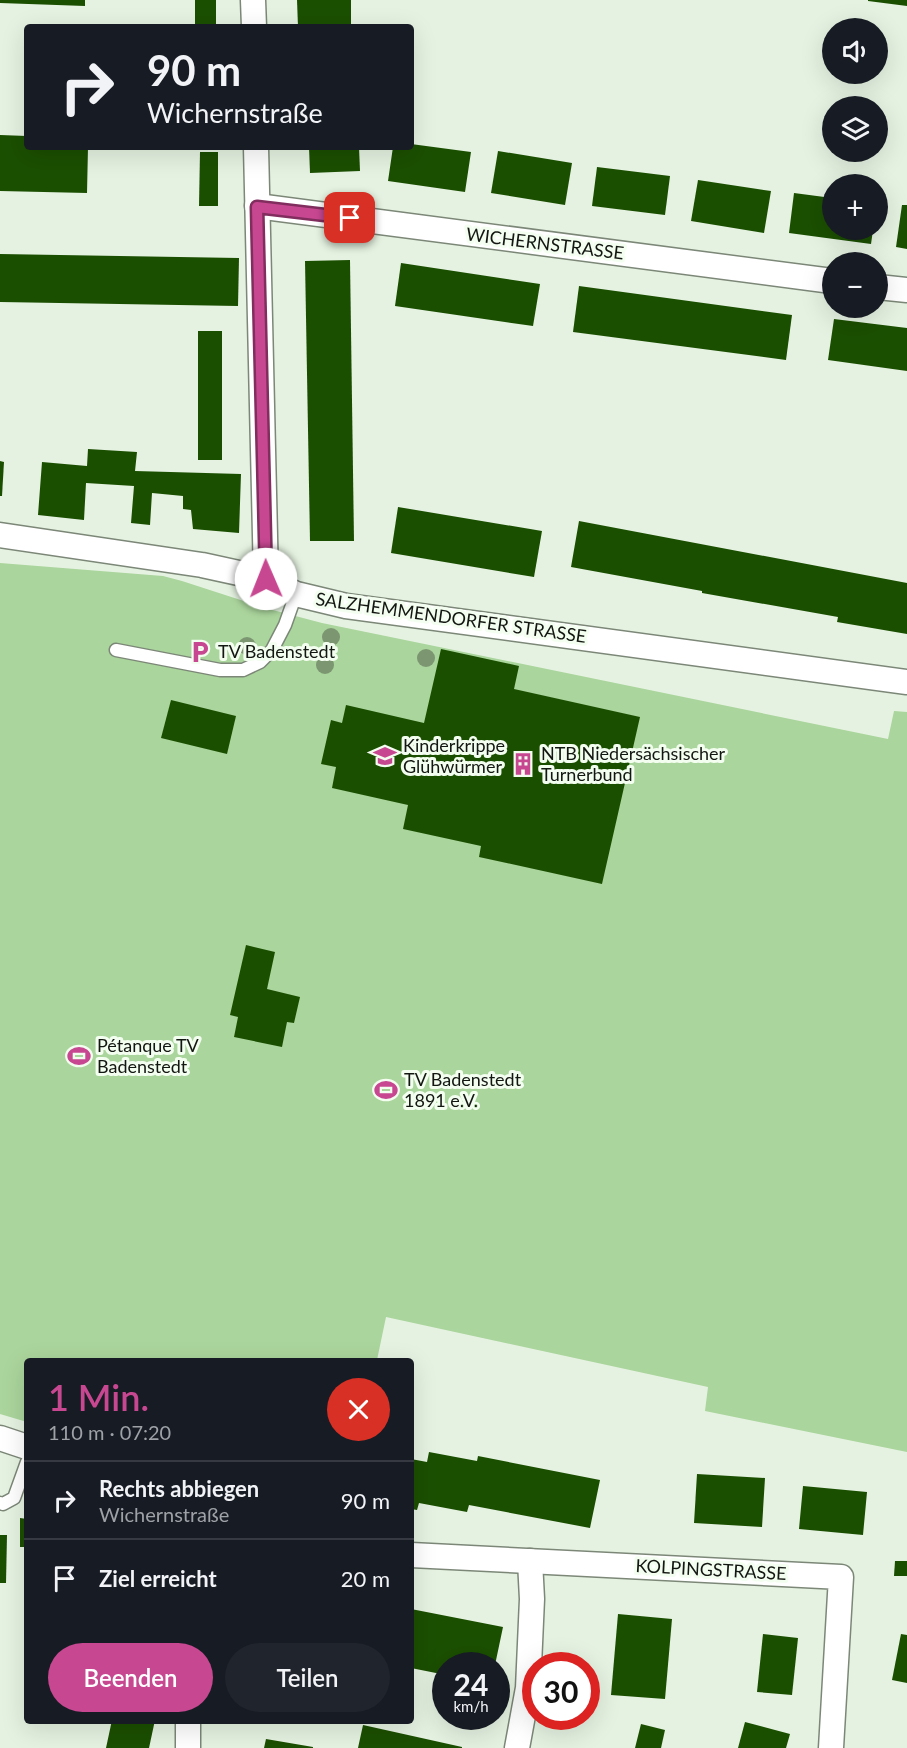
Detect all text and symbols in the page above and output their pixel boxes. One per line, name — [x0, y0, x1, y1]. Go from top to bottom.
map controls — [822, 18, 888, 318]
button: sound — [822, 18, 888, 84]
text: 90 m — [147, 45, 241, 95]
icon: right — [48, 48, 126, 126]
text: Wichernstraße — [147, 96, 323, 129]
button: layers — [822, 96, 888, 162]
button: + — [822, 174, 888, 240]
pin — [324, 192, 375, 243]
icon: arrive — [333, 201, 366, 234]
street label: WICHERNSTRASSE — [465, 222, 625, 264]
button: − — [822, 252, 888, 318]
position arrow — [234, 547, 298, 611]
street label: SALZHEMMENDORFER STRASSE — [314, 587, 588, 647]
parking icon: TV Badenstedt — [187, 639, 213, 665]
place label: TV Badenstedt — [218, 640, 336, 662]
place label: Kinderkrippe Glühwürmer — [403, 734, 505, 777]
place label: NTB Niedersächsischer Turnerbund — [541, 742, 726, 785]
school or university icon: Kinderkrippe Glühwürmer — [372, 743, 398, 769]
building icon: NTB Niedersächsischer Turnerbund — [510, 751, 536, 777]
place label: Pétanque TV Badenstedt — [97, 1034, 200, 1077]
sports icon: Pétanque TV Badenstedt — [66, 1043, 92, 1069]
place label: TV Badenstedt 1891 e.V. — [404, 1068, 522, 1111]
sports icon: TV Badenstedt 1891 e.V. — [373, 1077, 399, 1103]
text: 1 Min. — [48, 1375, 149, 1419]
button: close — [327, 1378, 390, 1441]
text: 110 m · 07:20 — [48, 1420, 171, 1444]
text: Rechts abbiegen — [99, 1475, 259, 1502]
icon: right — [48, 1484, 81, 1517]
text: 90 m — [341, 1487, 390, 1514]
text: Wichernstraße — [99, 1502, 229, 1526]
street label: KOLPINGSTRASSE — [635, 1554, 787, 1584]
icon: arrive — [48, 1562, 81, 1595]
text: Ziel erreicht — [99, 1565, 217, 1592]
text: 20 m — [341, 1565, 390, 1592]
button: Beenden — [48, 1643, 213, 1712]
button: Teilen — [225, 1643, 390, 1712]
speed limit sign: 30 — [522, 1652, 600, 1730]
text: 24 — [454, 1666, 488, 1702]
text: km/h — [453, 1697, 489, 1715]

